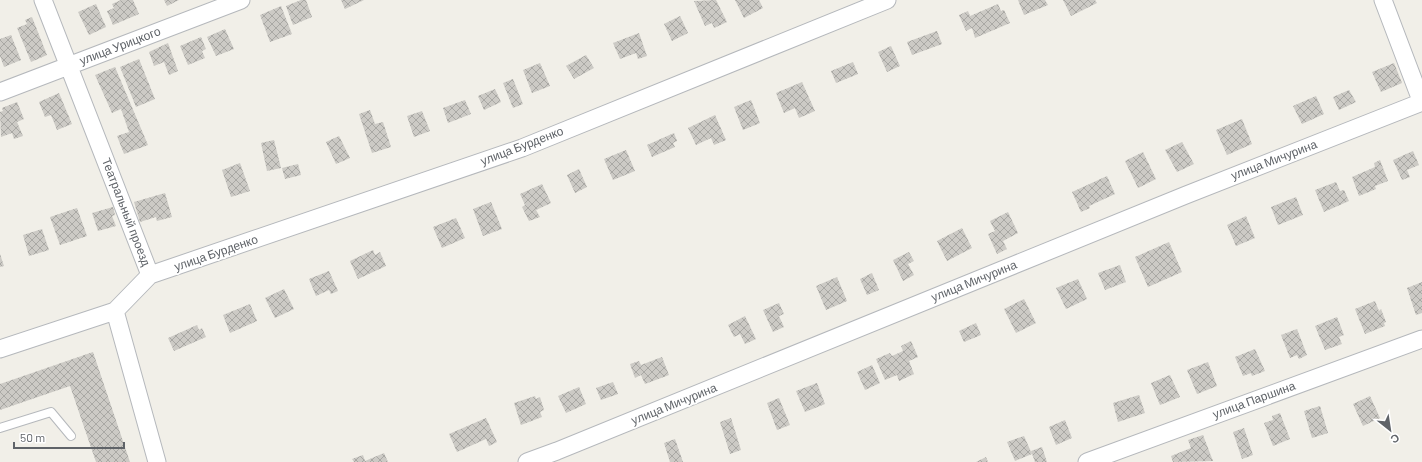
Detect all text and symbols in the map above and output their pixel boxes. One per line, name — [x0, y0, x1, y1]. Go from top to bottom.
street label: улица Урицкого — [77, 23, 163, 68]
street label: улица Бурденко — [478, 123, 566, 168]
street label: улица Мичурина — [1229, 136, 1319, 183]
street label: Театральный проезд — [99, 156, 154, 268]
street label: улица Бурденко — [172, 231, 260, 274]
street label: улица Мичурина — [929, 256, 1019, 305]
street label: улица Паршина — [1210, 377, 1298, 421]
street label: улица Мичурина — [629, 379, 719, 428]
north arrow — [1370, 410, 1410, 450]
scale bar — [14, 424, 124, 450]
text: 50 m — [20, 430, 45, 444]
text: С — [1389, 431, 1402, 447]

